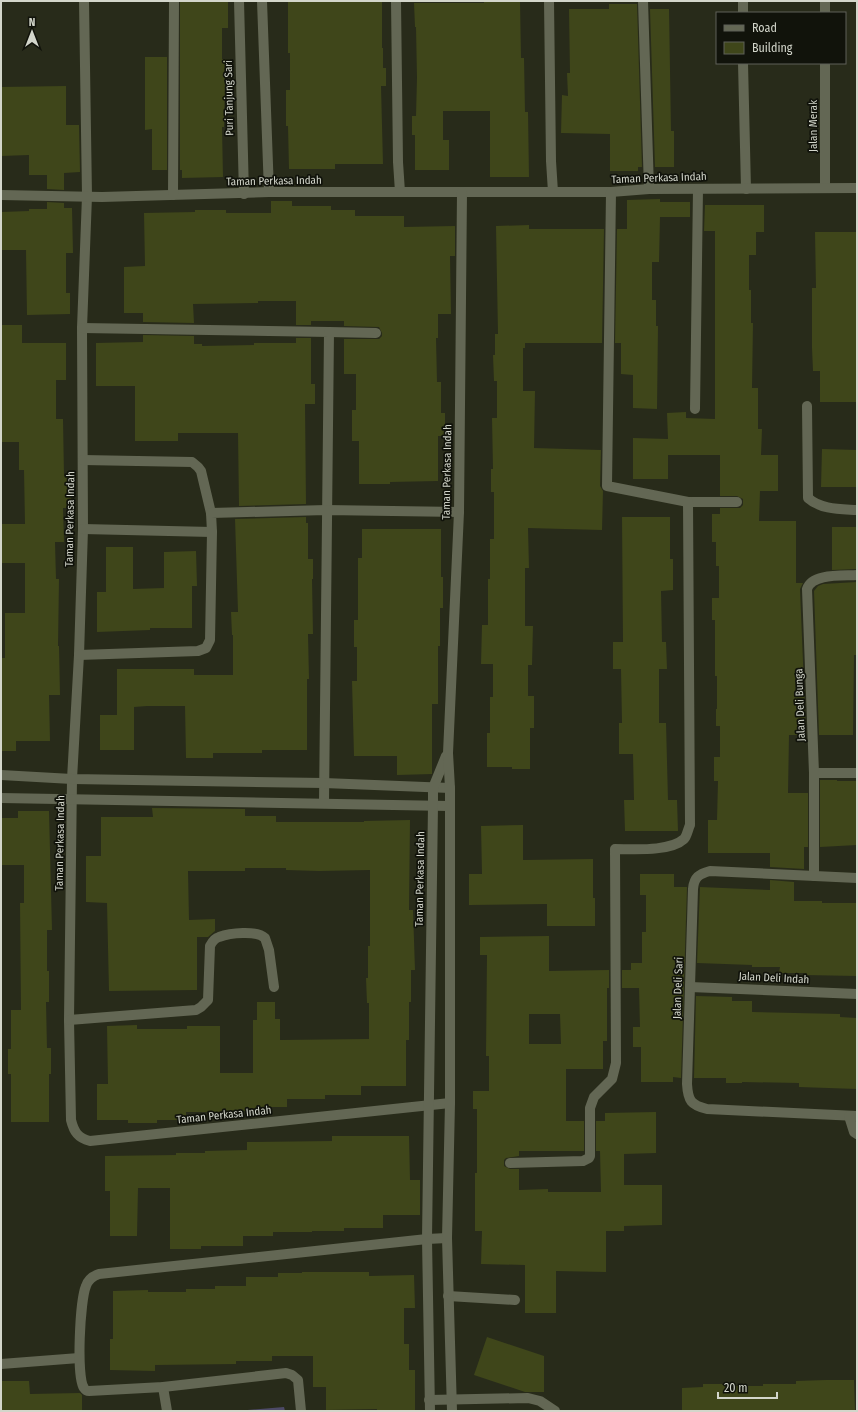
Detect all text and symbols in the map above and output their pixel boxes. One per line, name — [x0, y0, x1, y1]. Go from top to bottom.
north arrow — [12, 12, 52, 52]
legend — [716, 12, 846, 64]
text: N — [29, 16, 35, 29]
text: Road — [752, 21, 777, 35]
text: Building — [752, 41, 793, 55]
street label: Puri Tanjung Sari — [222, 60, 236, 136]
street label: Jalan Merak — [807, 99, 820, 152]
street label: Taman Perkasa Indah — [611, 170, 707, 186]
street label: Taman Perkasa Indah — [226, 174, 322, 188]
street label: Taman Perkasa Indah — [440, 424, 454, 520]
street label: Taman Perkasa Indah — [63, 471, 77, 567]
street label: Jalan Deli Bunga — [792, 668, 808, 742]
street label: Taman Perkasa Indah — [53, 795, 67, 891]
street label: Taman Perkasa Indah — [413, 831, 427, 927]
street label: Jalan Deli Sari — [670, 956, 686, 1019]
street label: Jalan Deli Indah — [738, 970, 810, 986]
street label: Taman Perkasa Indah — [176, 1104, 272, 1126]
scale bar — [718, 1374, 777, 1400]
text: 20 m — [724, 1381, 748, 1395]

